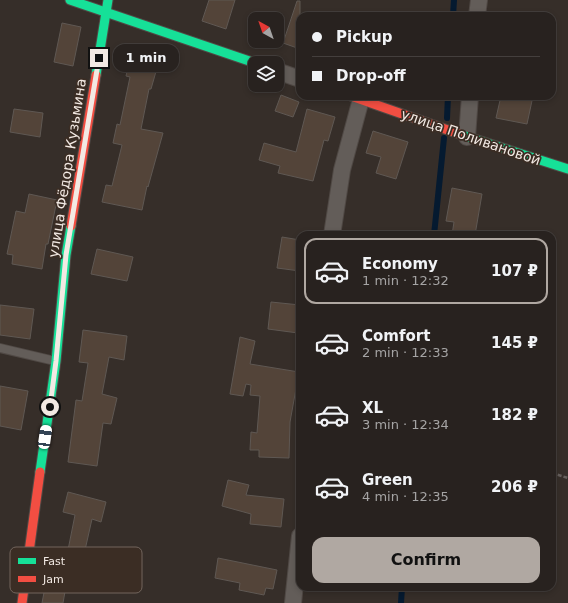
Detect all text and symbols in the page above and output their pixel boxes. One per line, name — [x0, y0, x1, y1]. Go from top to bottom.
north arrow — [248, 12, 284, 48]
map controls — [248, 12, 284, 92]
text: Pickup — [336, 28, 392, 46]
callout: 1 min — [113, 44, 179, 72]
route end — [90, 49, 108, 67]
text: 1 min — [126, 50, 166, 65]
button: layers — [248, 56, 284, 92]
text: Drop-off — [336, 67, 406, 85]
street label: улица Фёдора Кузьмина — [45, 77, 89, 259]
street label: улица Поливановой — [399, 106, 543, 168]
icon: car — [314, 253, 350, 289]
text: Economy — [362, 255, 438, 273]
text: 107 ₽ — [491, 262, 538, 280]
text: 1 min · 12:32 — [362, 273, 449, 288]
icon: car — [314, 325, 350, 361]
text: Comfort — [362, 327, 430, 345]
text: 145 ₽ — [491, 334, 538, 352]
text: 2 min · 12:33 — [362, 345, 449, 360]
icon: car — [314, 397, 350, 433]
route start — [41, 398, 59, 416]
text: XL — [362, 399, 383, 417]
text: 182 ₽ — [491, 406, 538, 424]
text: 3 min · 12:34 — [362, 417, 449, 432]
car — [37, 424, 53, 450]
icon: car — [314, 469, 350, 505]
text: Green — [362, 471, 413, 489]
text: 206 ₽ — [491, 478, 538, 496]
text: 4 min · 12:35 — [362, 489, 449, 504]
button: Confirm — [312, 537, 540, 583]
legend — [10, 547, 142, 593]
text: Fast — [43, 555, 66, 568]
text: Jam — [42, 573, 64, 586]

